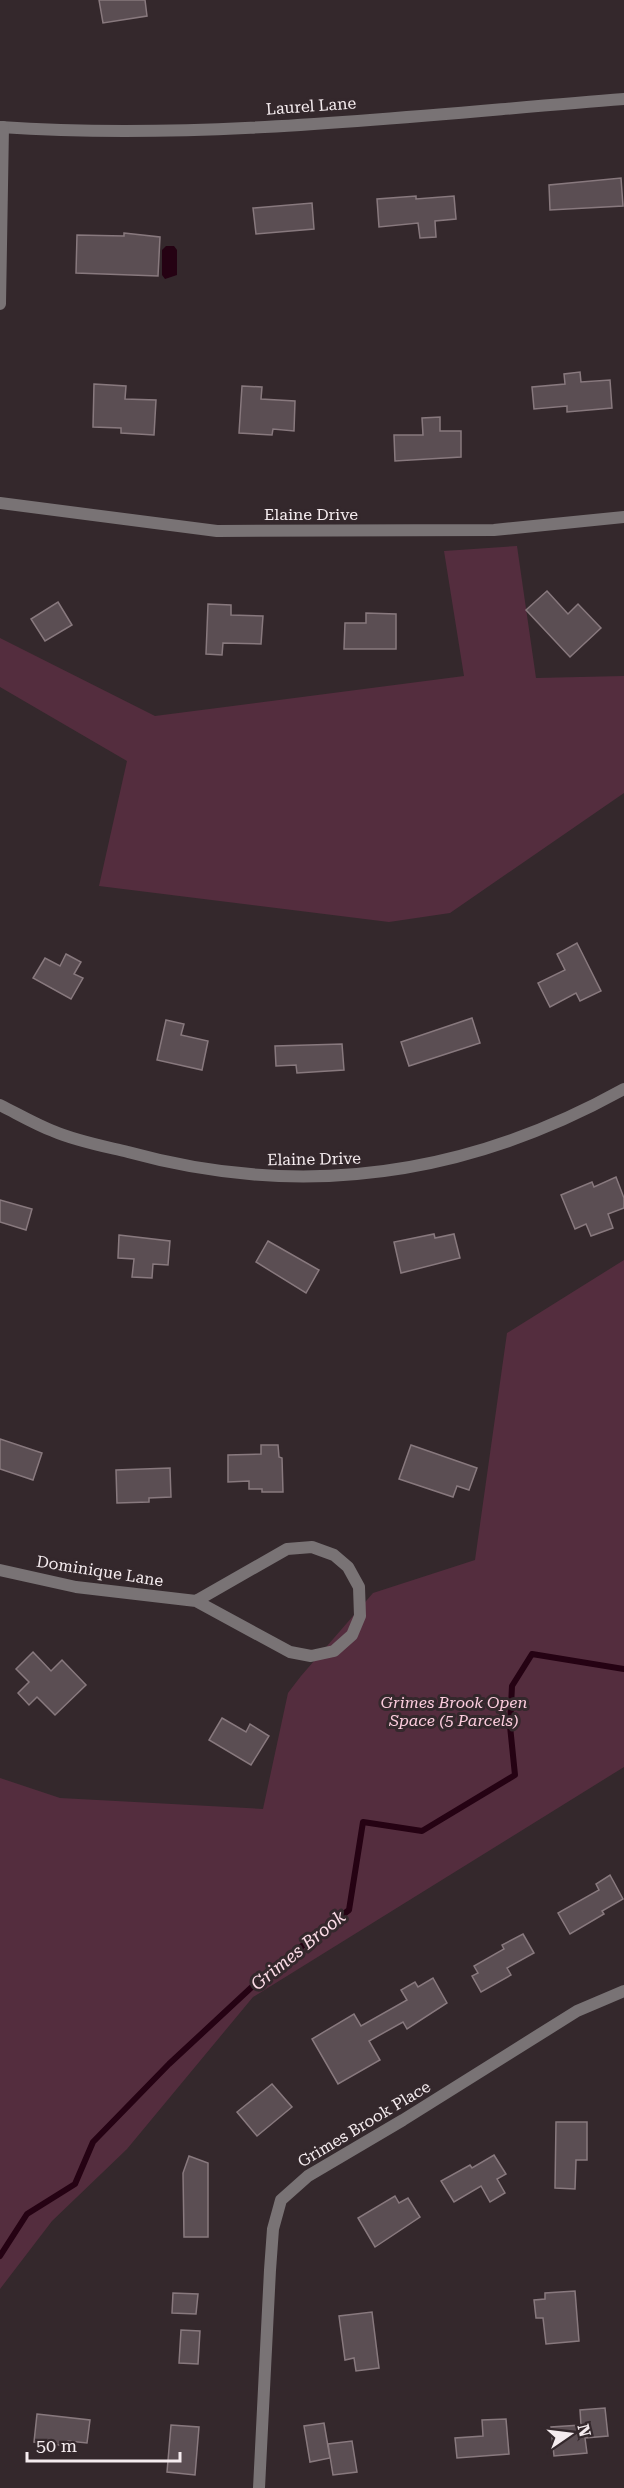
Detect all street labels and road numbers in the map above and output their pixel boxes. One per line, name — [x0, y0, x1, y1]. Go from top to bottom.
street label: Laurel Lane — [265, 93, 357, 119]
street label: Elaine Drive — [264, 505, 358, 524]
street label: Elaine Drive — [267, 1149, 361, 1169]
street label: Dominique Lane — [35, 1552, 165, 1590]
street label: Grimes Brook Place — [294, 2077, 434, 2171]

